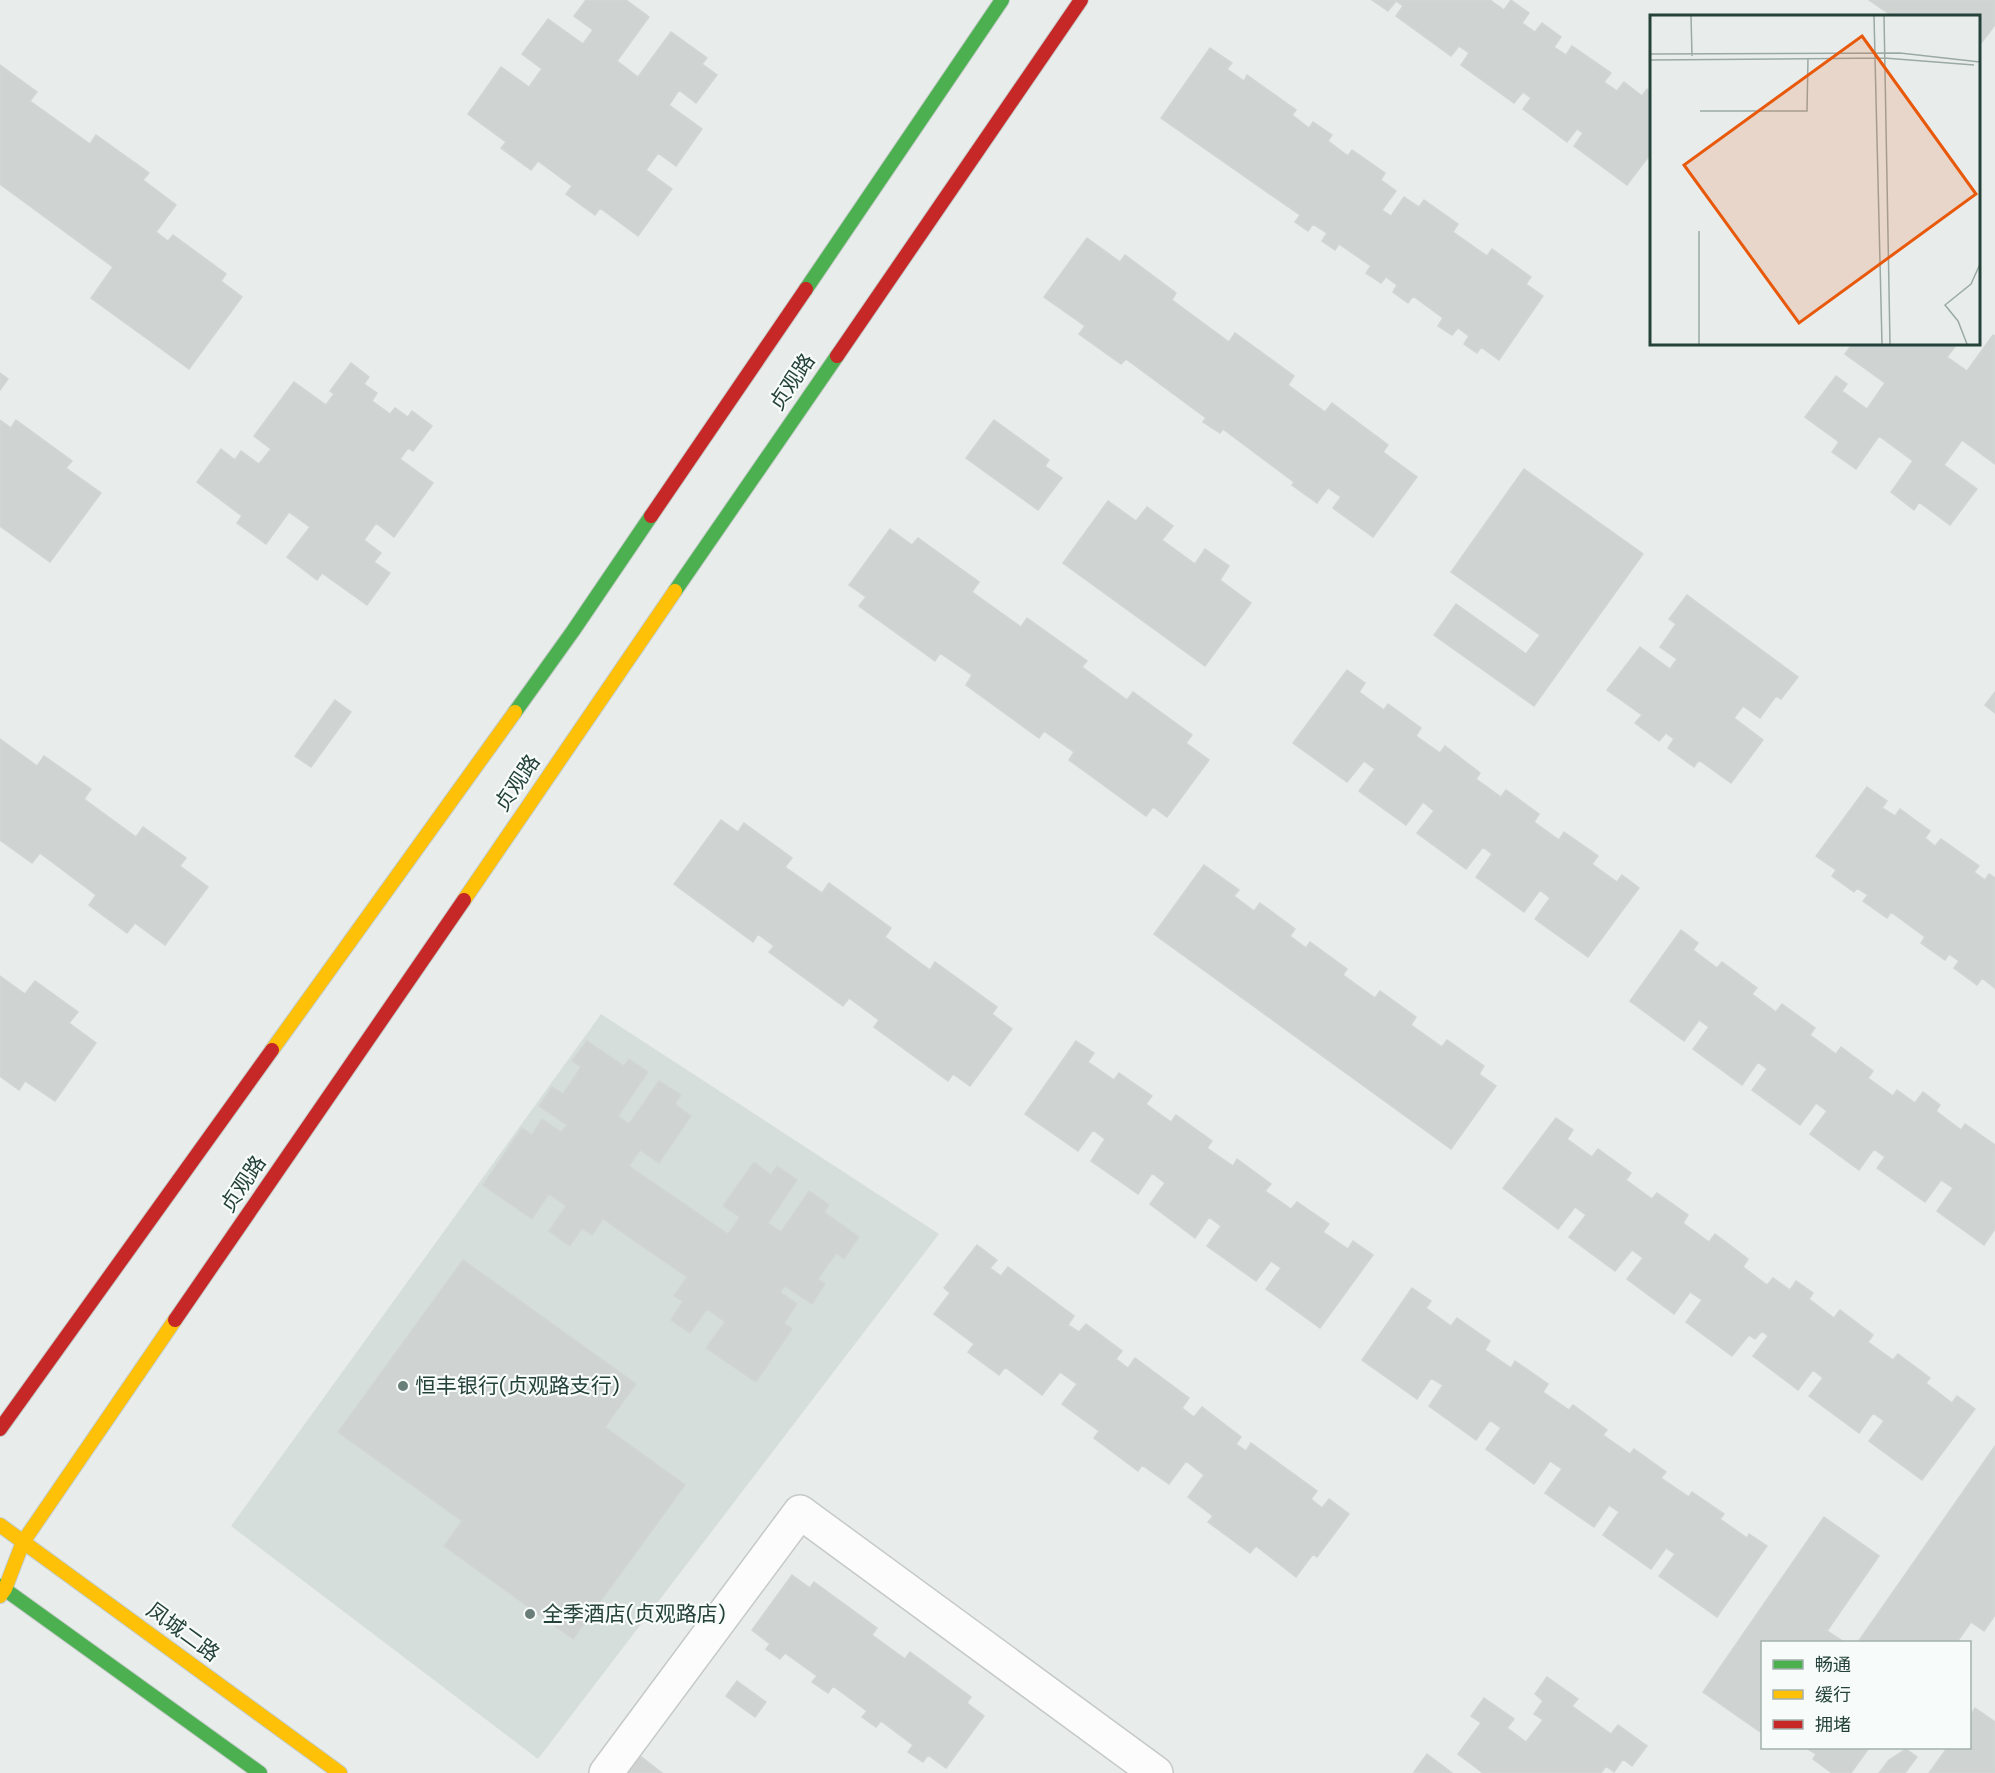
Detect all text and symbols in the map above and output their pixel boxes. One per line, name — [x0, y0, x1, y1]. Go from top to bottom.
inset map — [1650, 15, 1980, 345]
street label: 贞观路 — [763, 348, 821, 416]
street label: 贞观路 — [488, 749, 546, 817]
street label: 贞观路 — [214, 1150, 272, 1218]
place label: 恒丰银行(贞观路支行) — [415, 1372, 620, 1400]
marker: 恒丰银行(贞观路支行) — [396, 1379, 410, 1393]
street label: 凤城二路 — [141, 1596, 225, 1668]
place label: 全季酒店(贞观路店) — [542, 1600, 726, 1628]
marker: 全季酒店(贞观路店) — [523, 1607, 537, 1621]
legend — [1761, 1641, 1971, 1749]
text: 畅通 — [1815, 1653, 1851, 1677]
text: 缓行 — [1815, 1683, 1851, 1707]
text: 拥堵 — [1815, 1713, 1851, 1737]

